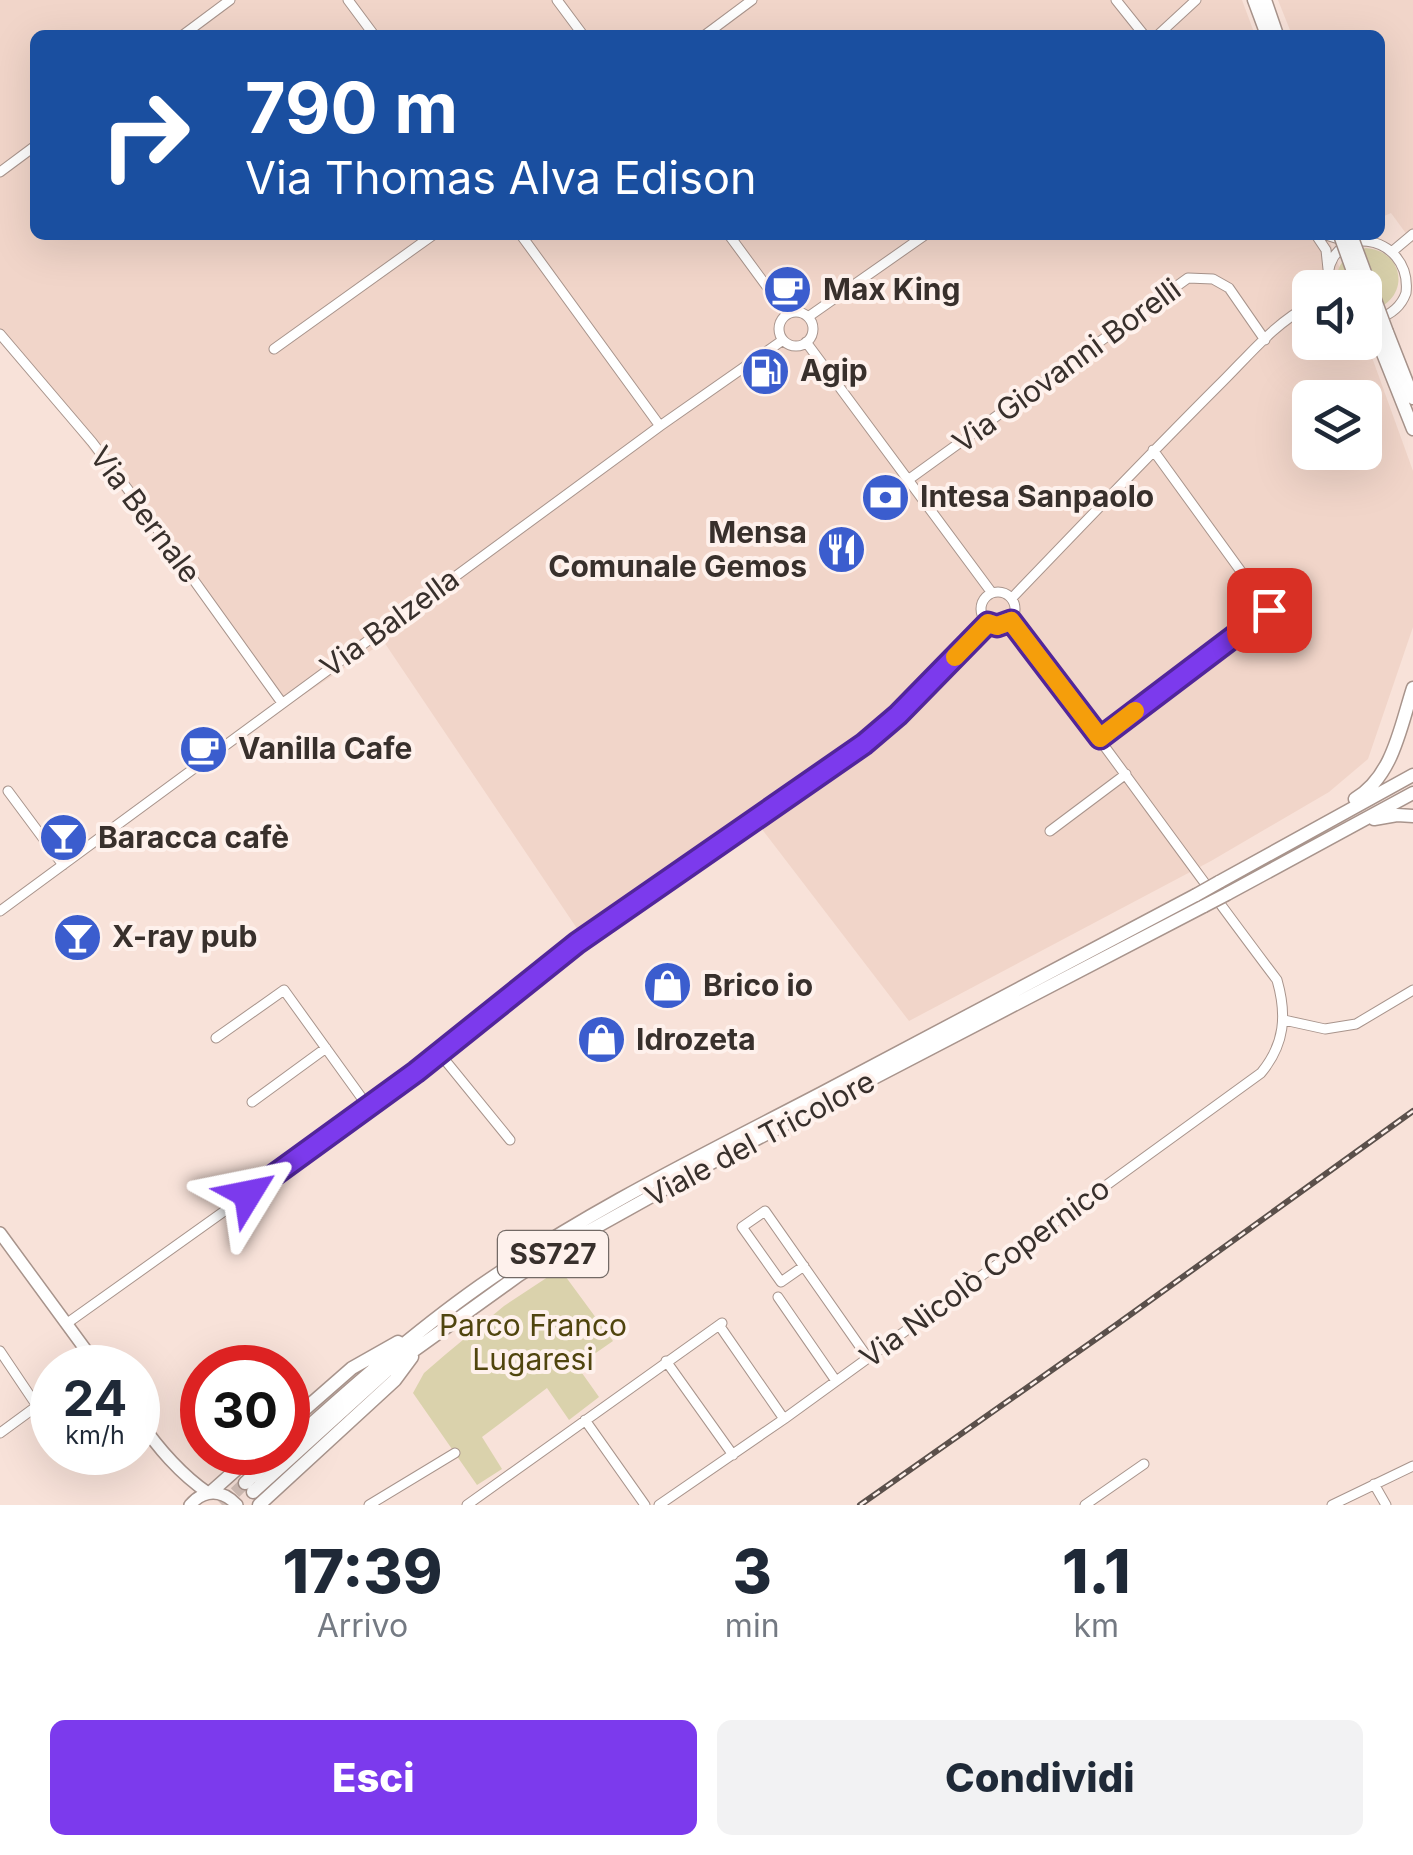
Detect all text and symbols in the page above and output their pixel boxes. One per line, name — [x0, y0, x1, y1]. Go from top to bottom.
text: 790 m — [245, 65, 458, 150]
icon: right — [80, 70, 210, 200]
text: Via Thomas Alva Edison — [245, 150, 757, 205]
cafe icon: Max King — [762, 264, 814, 316]
street label: Via Giovanni Borelli — [946, 270, 1187, 460]
map controls — [1292, 270, 1382, 470]
button: sound — [1292, 270, 1382, 360]
place label: Max King — [823, 271, 960, 307]
fuel station icon: Agip — [739, 345, 791, 397]
place label: Agip — [800, 352, 868, 388]
button: layers — [1292, 380, 1382, 470]
street label: Via Bernale — [83, 439, 209, 590]
bank icon: Intesa Sanpaolo — [859, 471, 911, 523]
place label: Intesa Sanpaolo — [920, 478, 1154, 514]
place label: Mensa Comunale Gemos — [548, 514, 807, 584]
restaurant icon: Mensa Comunale Gemos — [816, 524, 868, 576]
street label: Via Balzella — [313, 560, 466, 684]
pin — [1227, 568, 1312, 653]
icon: arrive — [1242, 583, 1297, 638]
cafe icon: Vanilla Cafe — [177, 723, 229, 775]
place label: Vanilla Cafe — [238, 730, 412, 766]
bar icon: Baracca cafè — [37, 812, 89, 864]
place label: Baracca cafè — [98, 819, 289, 855]
bar icon: X-ray pub — [51, 911, 103, 963]
place label: X-ray pub — [112, 918, 257, 954]
shop icon: Brico io — [642, 960, 694, 1012]
place label: Brico io — [703, 967, 813, 1003]
shop icon: Idrozeta — [575, 1014, 627, 1066]
place label: Idrozeta — [636, 1021, 756, 1057]
street label: Viale del Tricolore — [639, 1062, 881, 1214]
position arrow — [196, 1142, 300, 1246]
street label: Via Nicolò Copernico — [853, 1170, 1116, 1375]
road number: SS727 — [498, 1231, 608, 1277]
park label: Parco Franco Lugaresi — [439, 1307, 627, 1377]
speed limit sign: 30 — [180, 1345, 310, 1475]
text: 24 — [63, 1368, 127, 1428]
text: km/h — [65, 1420, 125, 1450]
text: 17:39 — [282, 1535, 442, 1607]
text: 3 — [732, 1535, 772, 1607]
text: 1.1 — [1062, 1535, 1131, 1607]
text: Arrivo — [317, 1606, 408, 1645]
text: min — [725, 1606, 780, 1645]
text: km — [1073, 1606, 1119, 1645]
button: Esci — [50, 1720, 697, 1835]
button: Condividi — [717, 1720, 1363, 1835]

